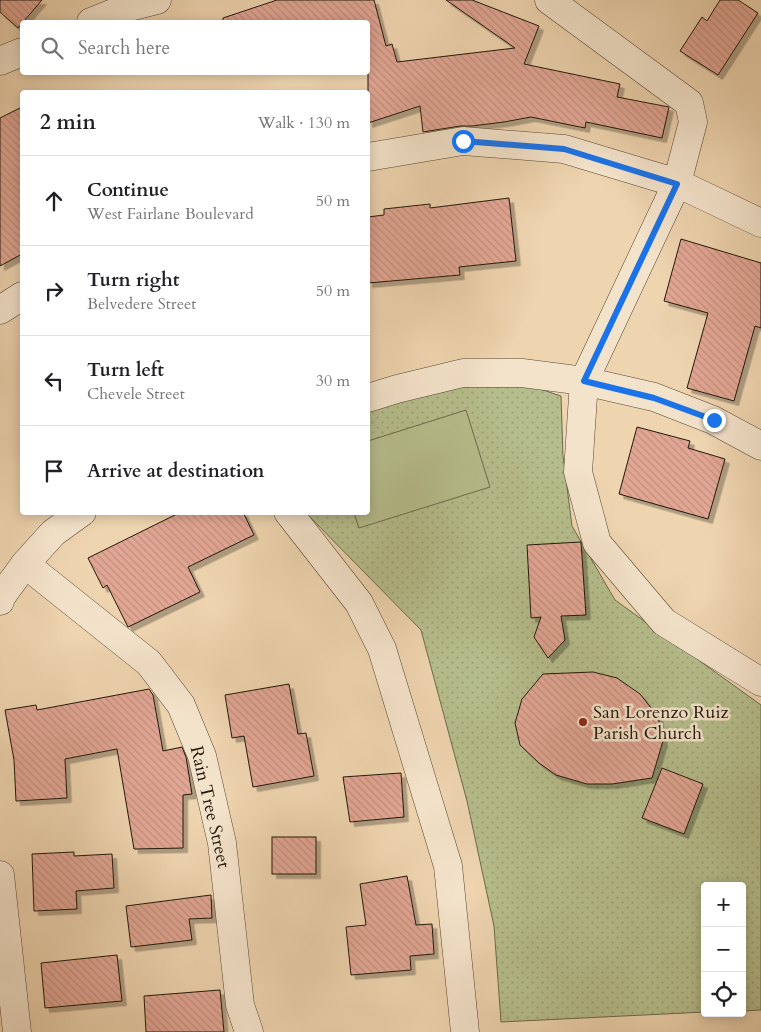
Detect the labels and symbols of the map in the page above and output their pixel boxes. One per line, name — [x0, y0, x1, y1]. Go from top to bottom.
route start — [452, 130, 475, 153]
route end — [703, 409, 726, 432]
place label: San Lorenzo Ruiz Parish Church — [593, 700, 729, 746]
marker: San Lorenzo Ruiz Parish Church — [577, 716, 589, 728]
street label: Rain Tree Street — [184, 743, 236, 871]

